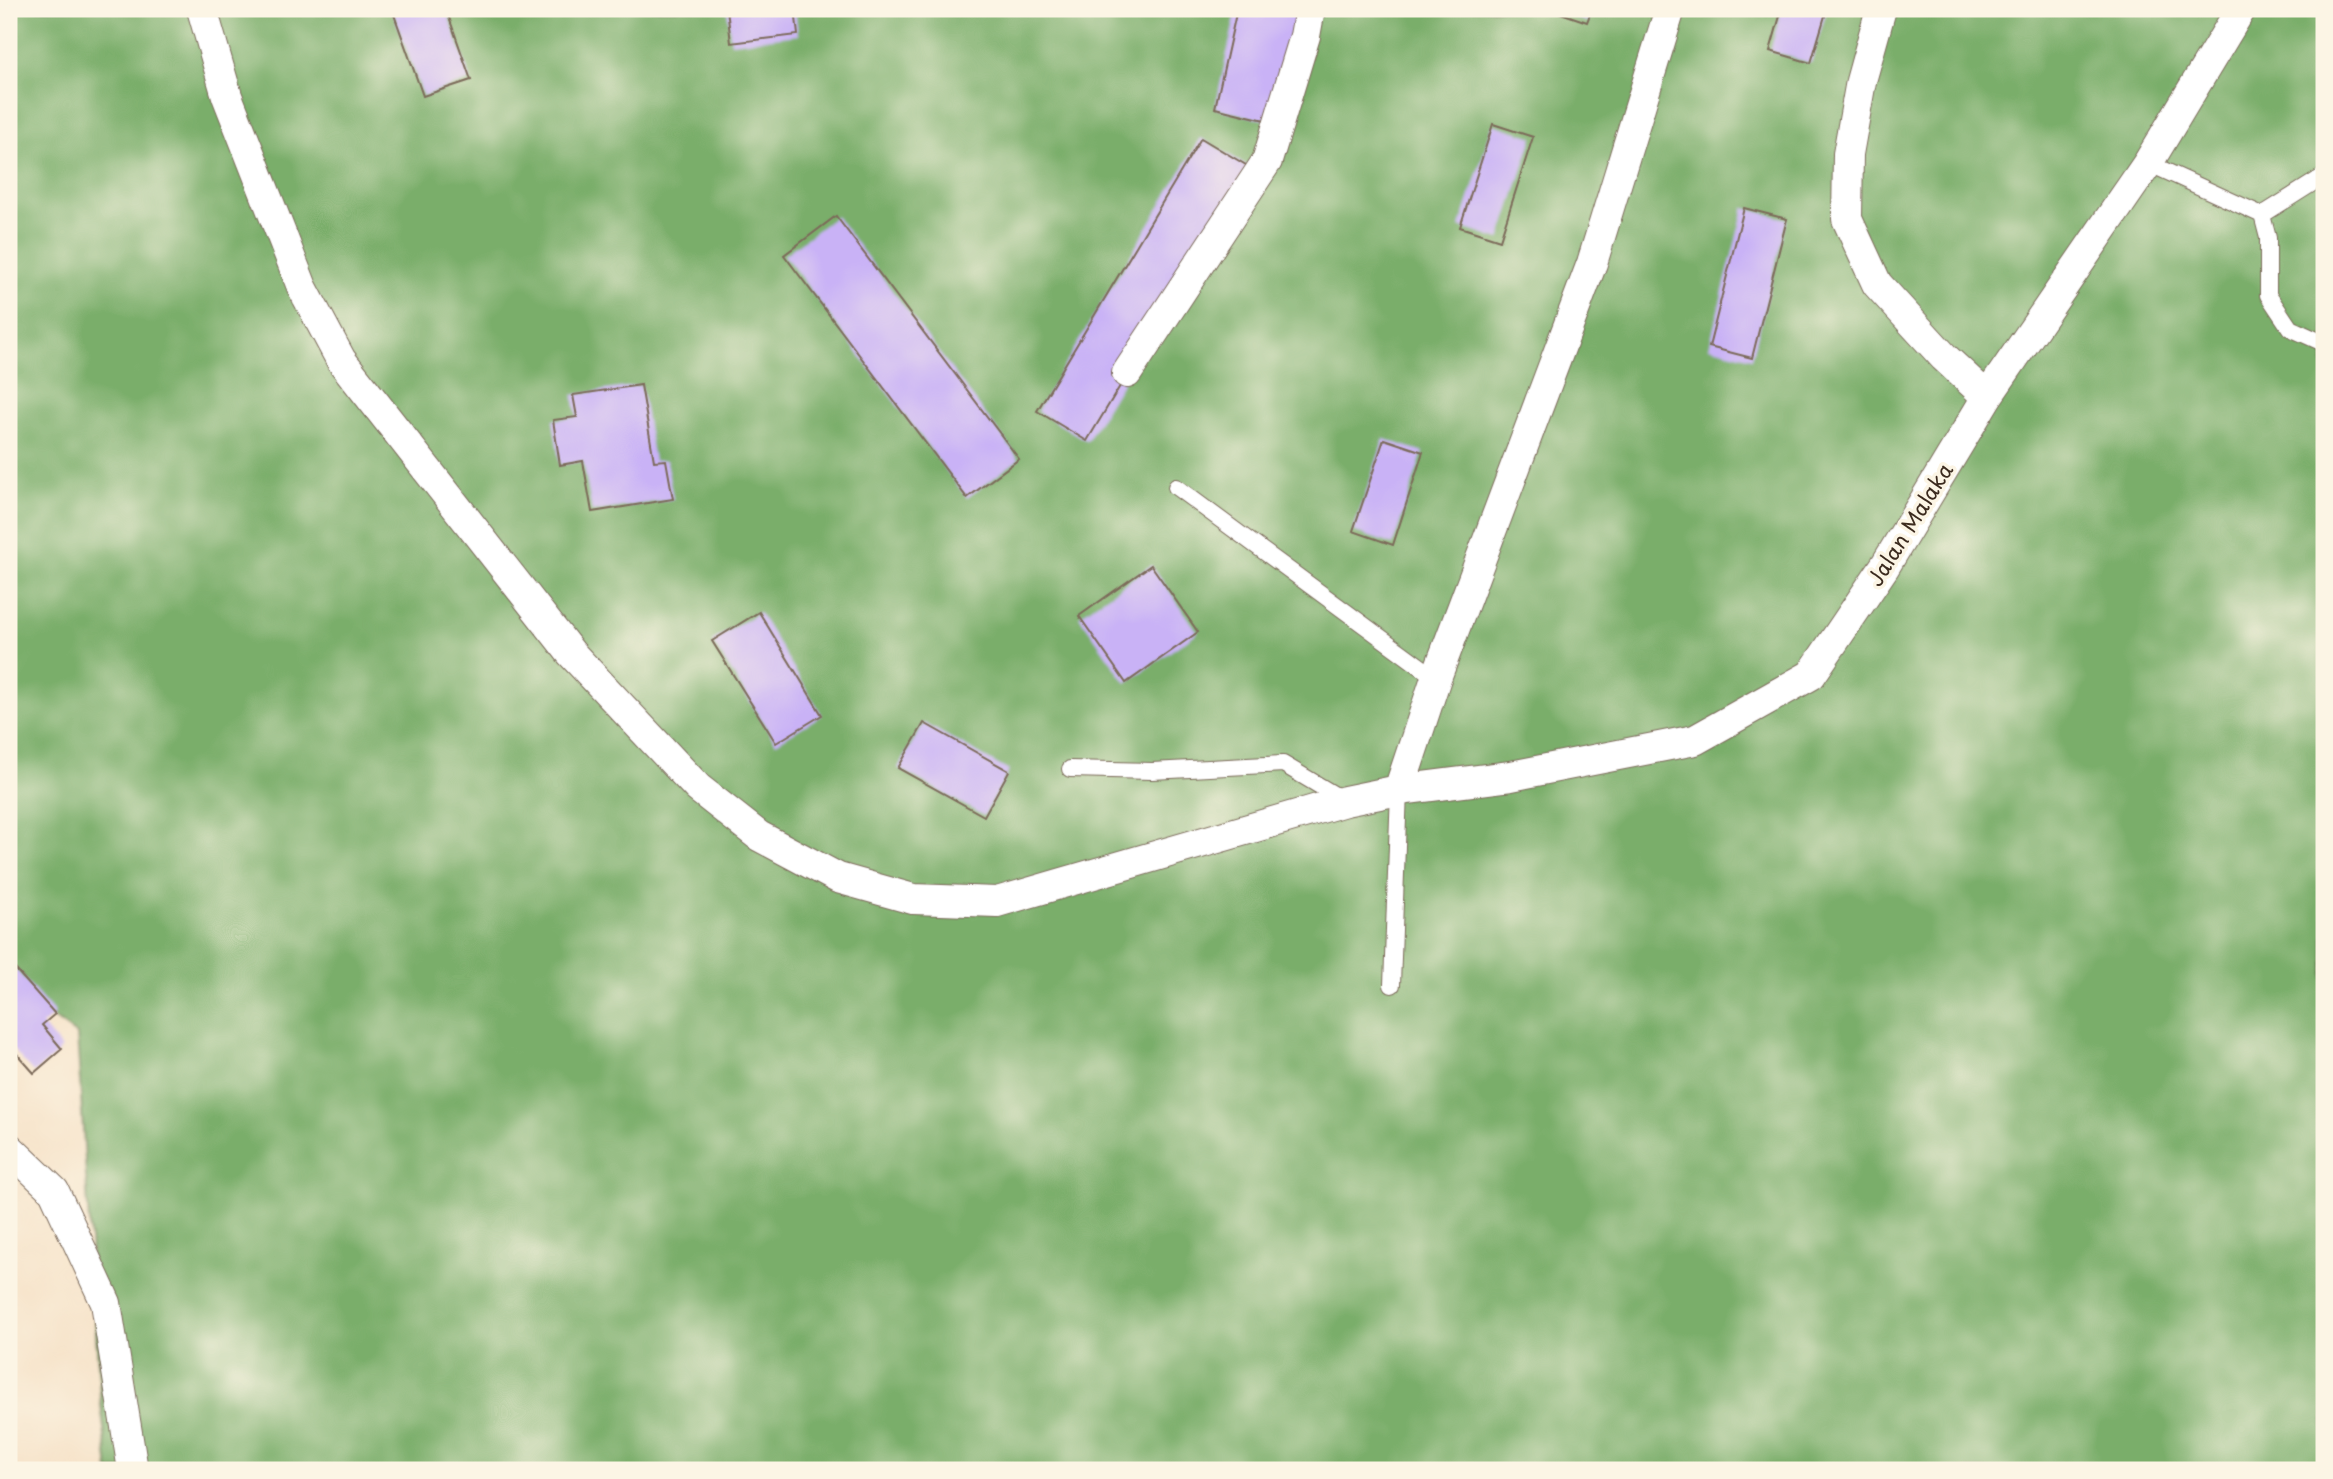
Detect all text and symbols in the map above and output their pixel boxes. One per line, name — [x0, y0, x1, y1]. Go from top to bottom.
street label: Jalan Malaka — [1858, 456, 1960, 592]

